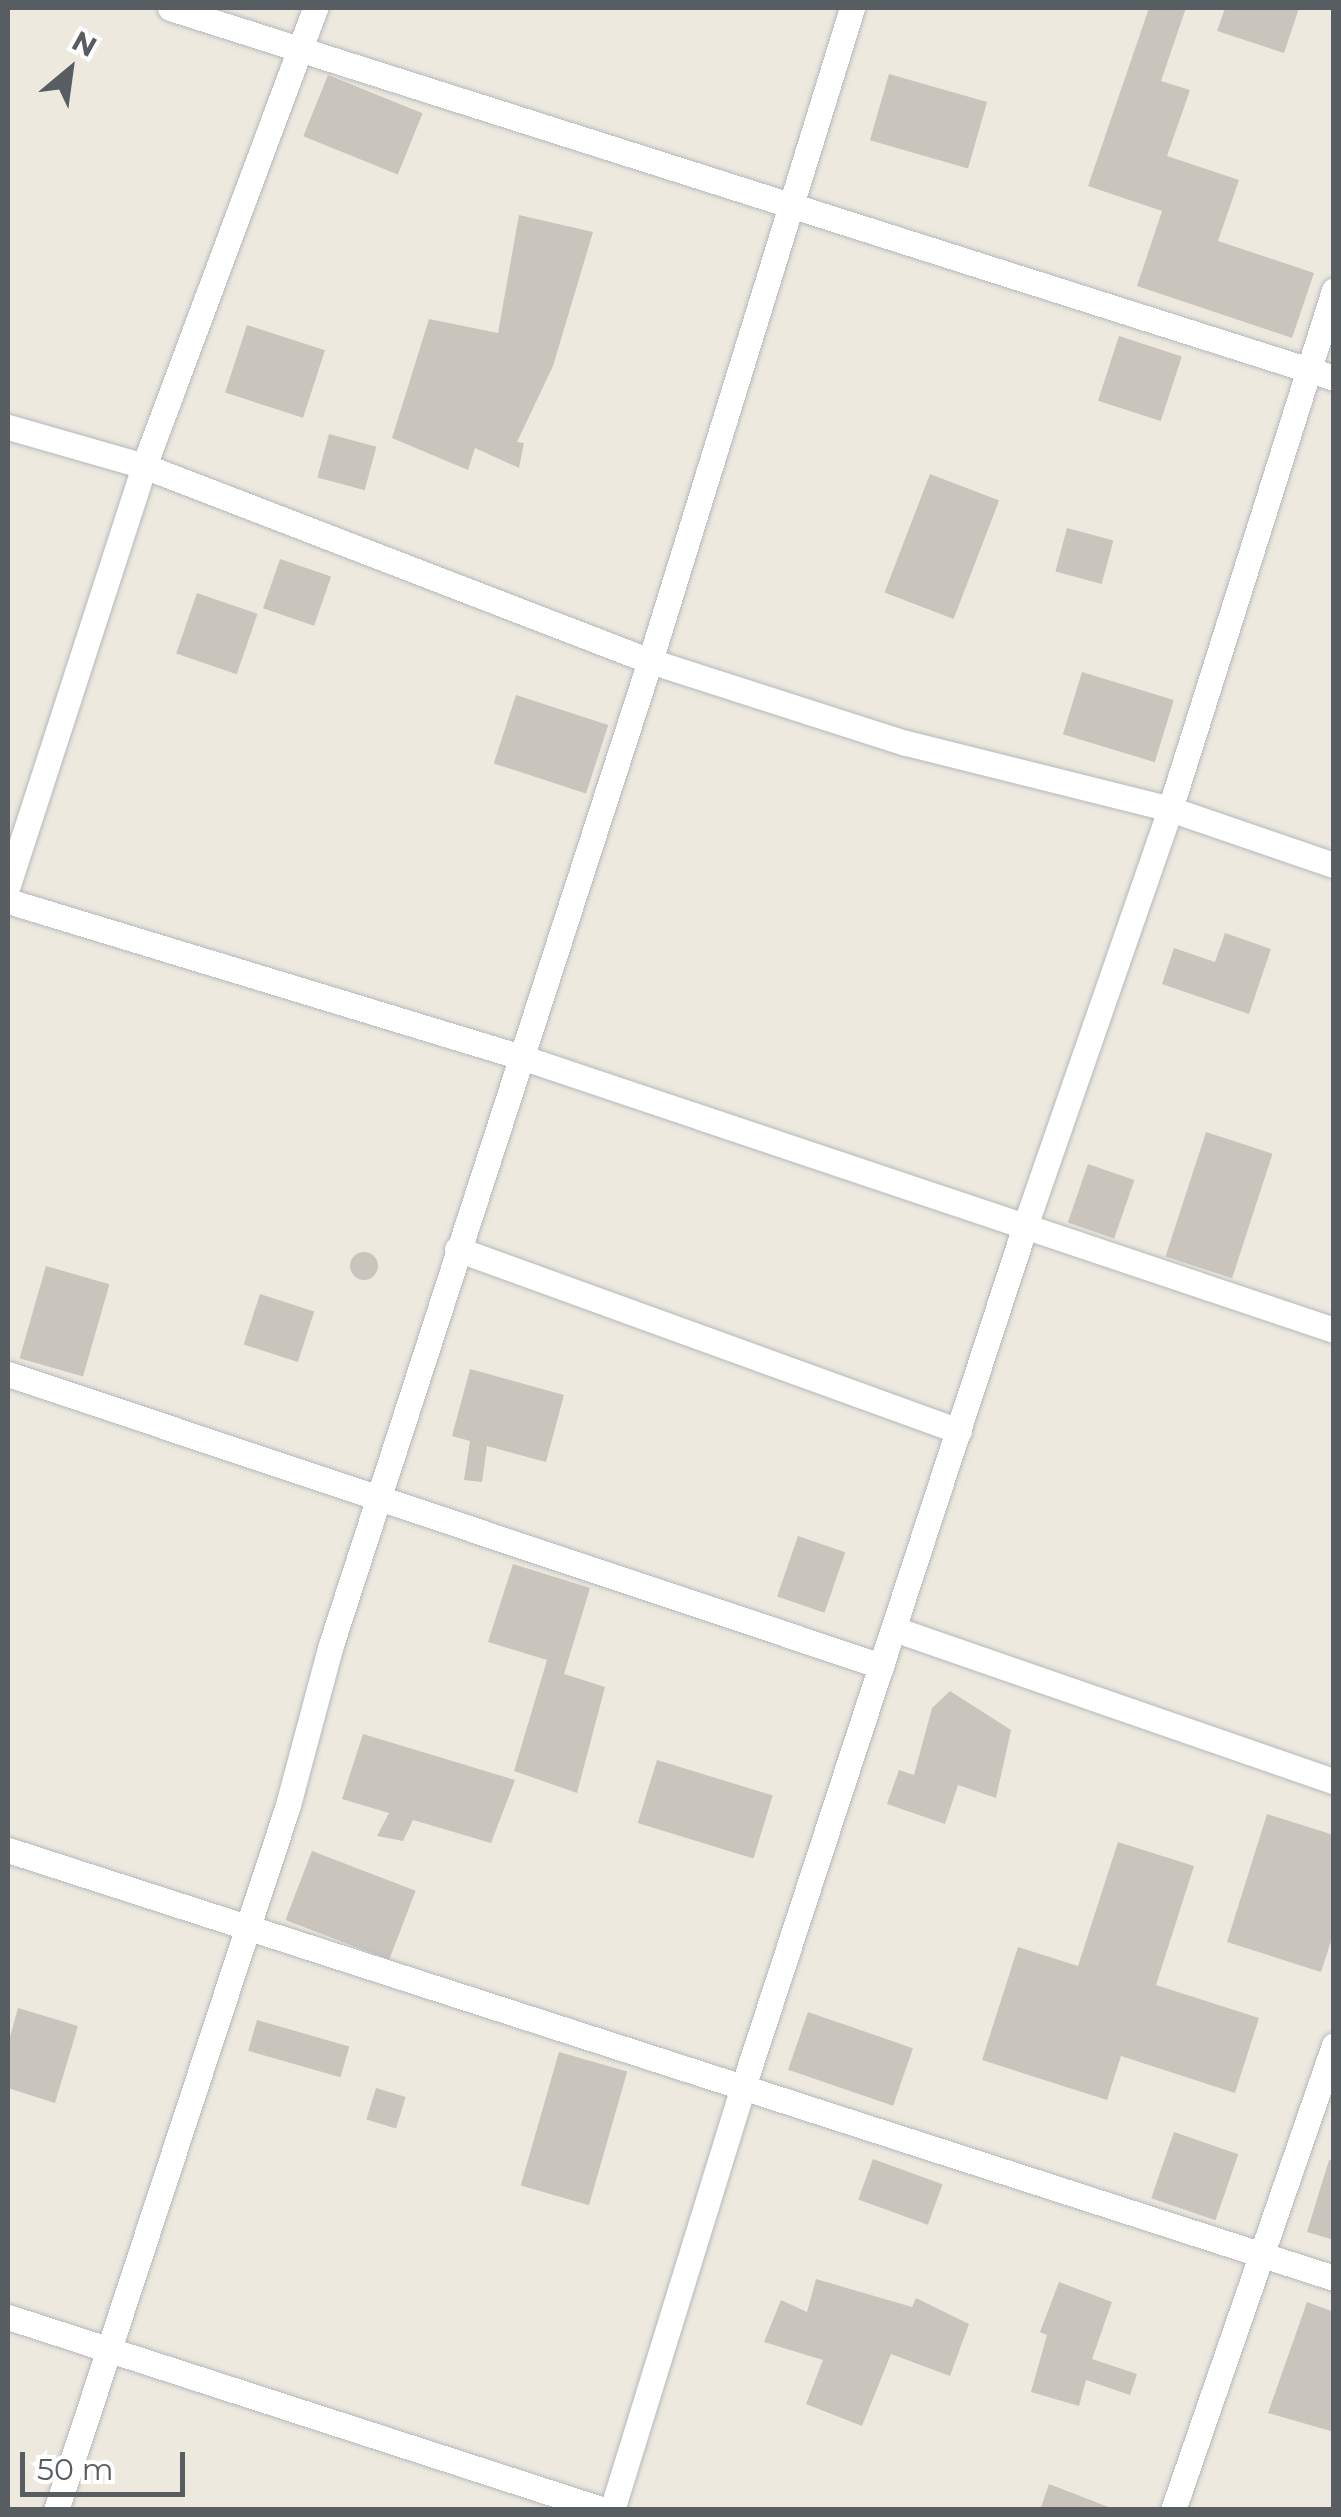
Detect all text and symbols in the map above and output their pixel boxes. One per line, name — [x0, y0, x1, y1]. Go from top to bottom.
north arrow — [20, 20, 120, 120]
text: N — [66, 23, 103, 64]
scale bar — [25, 2432, 190, 2494]
text: 50 m — [37, 2451, 114, 2488]

